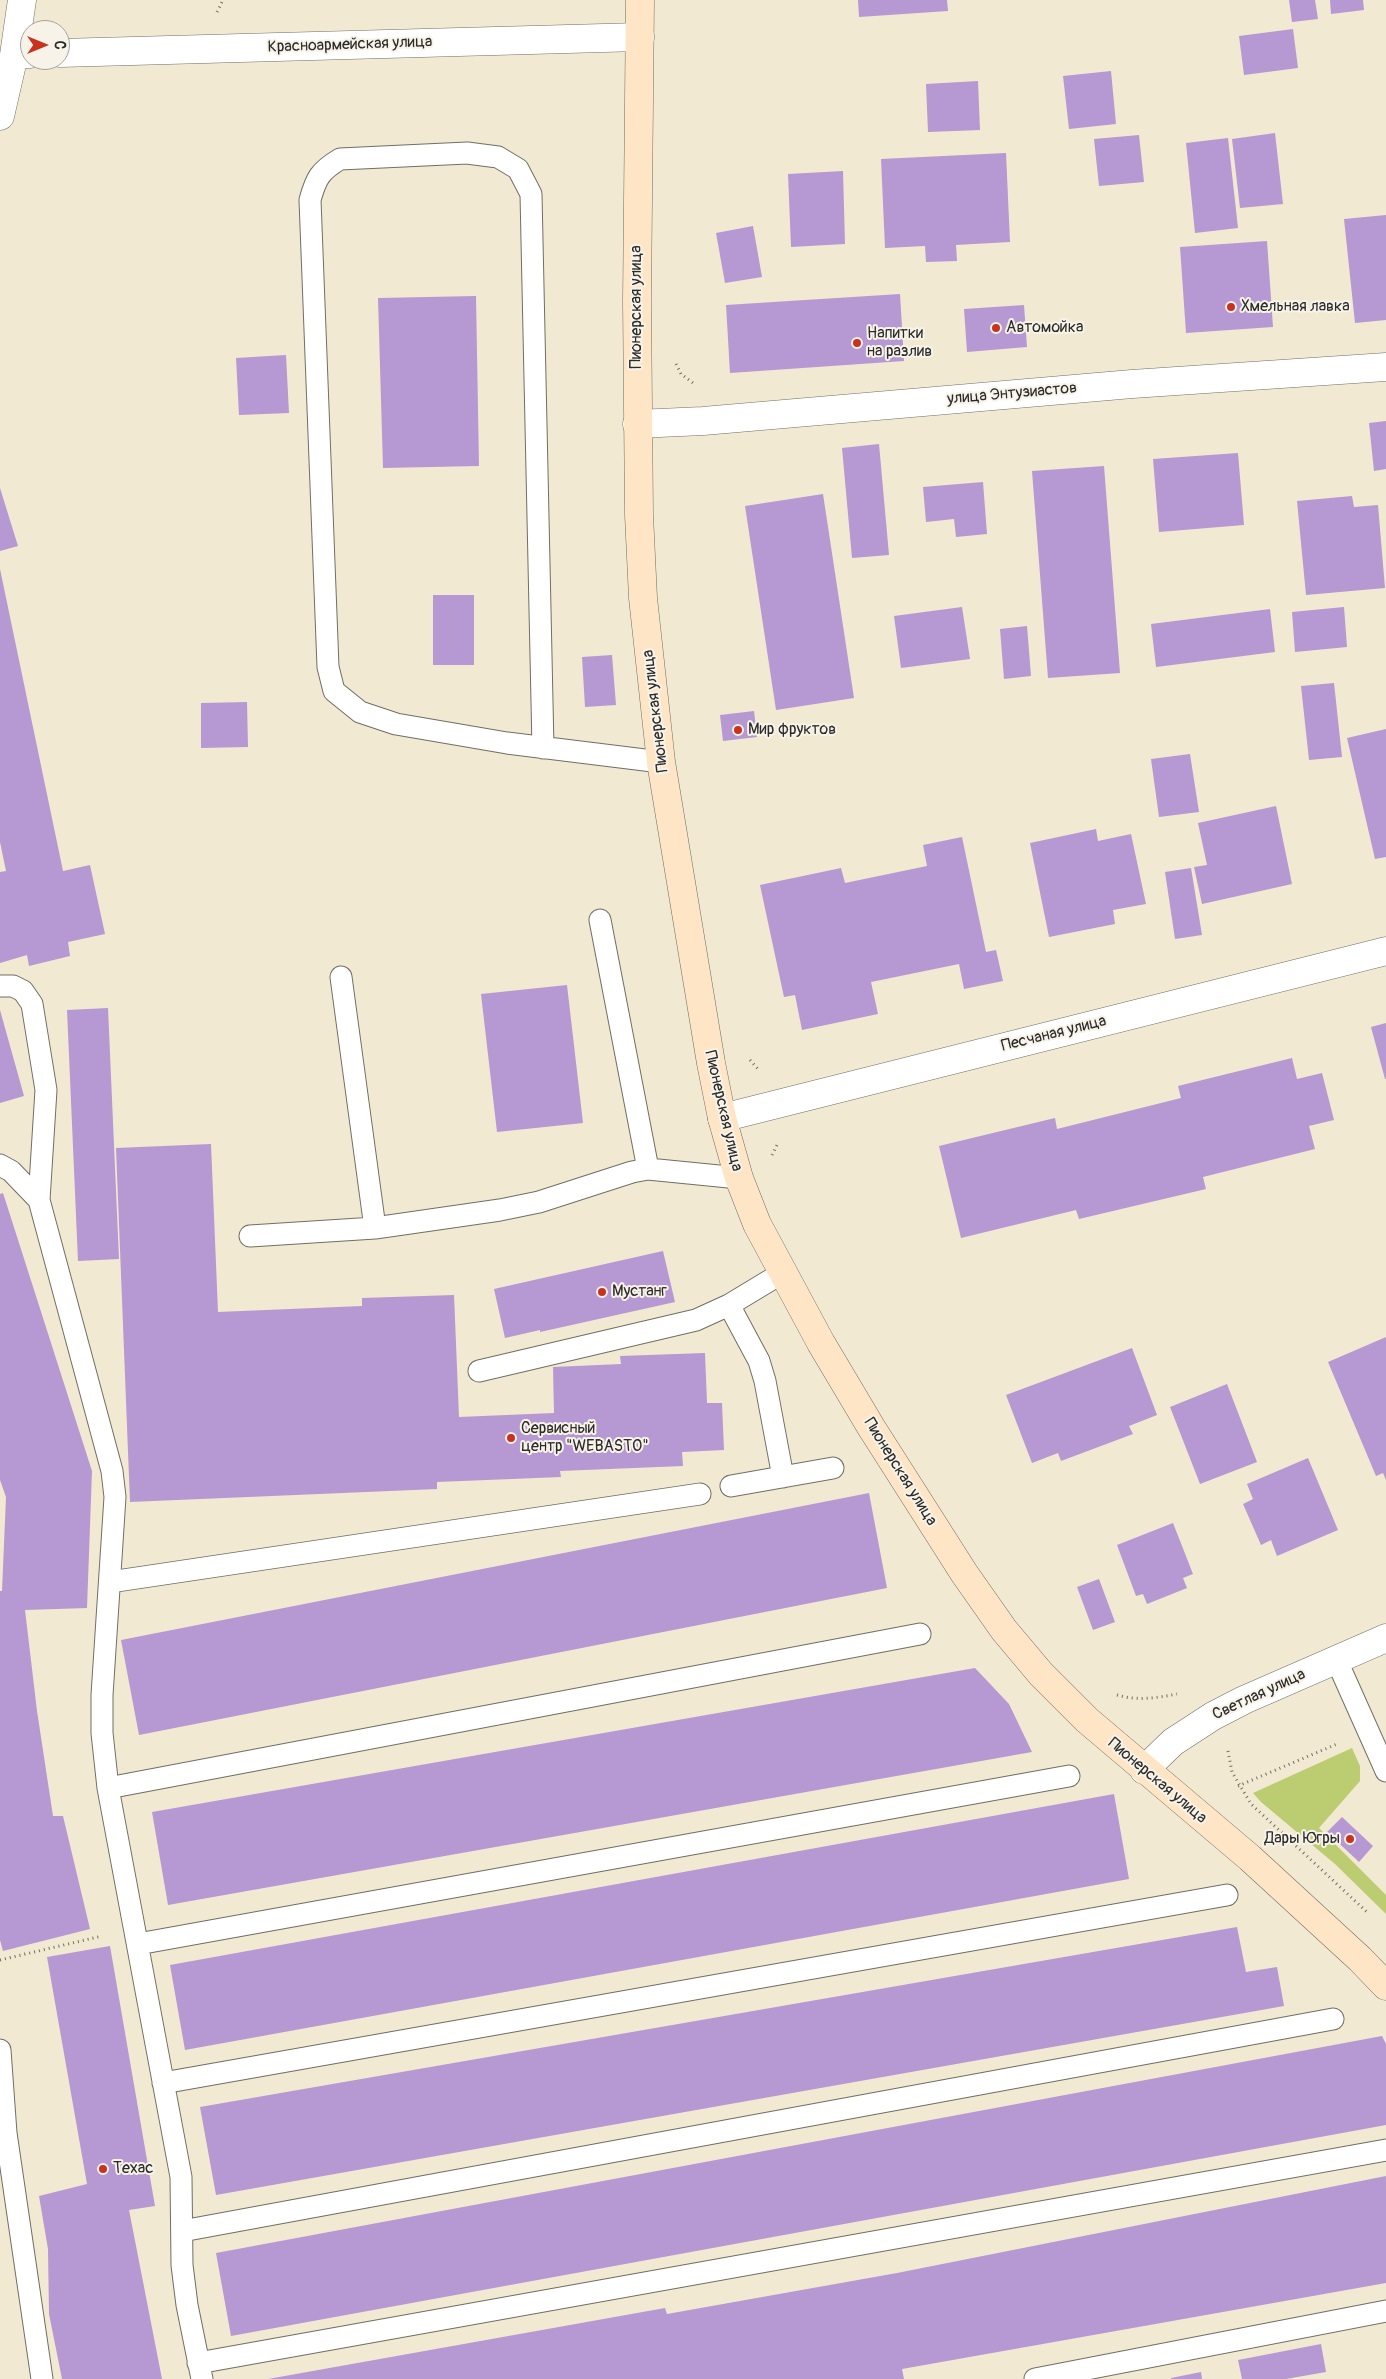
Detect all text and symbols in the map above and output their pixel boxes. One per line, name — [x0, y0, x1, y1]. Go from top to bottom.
north arrow — [20, 20, 70, 70]
street label: Красноармейская улица — [267, 33, 433, 57]
text: С — [51, 41, 68, 49]
street label: Пионерская улица — [627, 245, 647, 369]
place label: Хмельная лавка — [1241, 297, 1350, 317]
marker: Хмельная лавка — [1225, 301, 1237, 313]
place label: Автомойка — [1006, 318, 1083, 338]
marker: Автомойка — [990, 322, 1002, 334]
place label: Напитки на разлив — [867, 324, 932, 362]
marker: Напитки на разлив — [851, 337, 863, 349]
street label: улица Энтузиастов — [946, 379, 1078, 409]
street label: Пионерская улица — [639, 649, 673, 773]
place label: Мир фруктов — [748, 720, 836, 740]
marker: Мир фруктов — [732, 724, 744, 736]
street label: Песчаная улица — [1000, 1012, 1108, 1056]
street label: Пионерская улица — [700, 1049, 746, 1173]
place label: Мустанг — [612, 1282, 667, 1302]
marker: Мустанг — [596, 1286, 608, 1298]
street label: Пионерская улица — [859, 1415, 941, 1529]
place label: Сервисный центр "WEBASTO" — [521, 1419, 649, 1457]
marker: Сервисный центр "WEBASTO" — [505, 1432, 517, 1444]
street label: Светлая улица — [1209, 1665, 1309, 1725]
street label: Пионерская улица — [1104, 1734, 1210, 1828]
place label: Дары Югры — [1265, 1829, 1340, 1849]
marker: Дары Югры — [1344, 1833, 1356, 1845]
place label: Техас — [113, 2159, 153, 2179]
marker: Техас — [97, 2163, 109, 2175]

